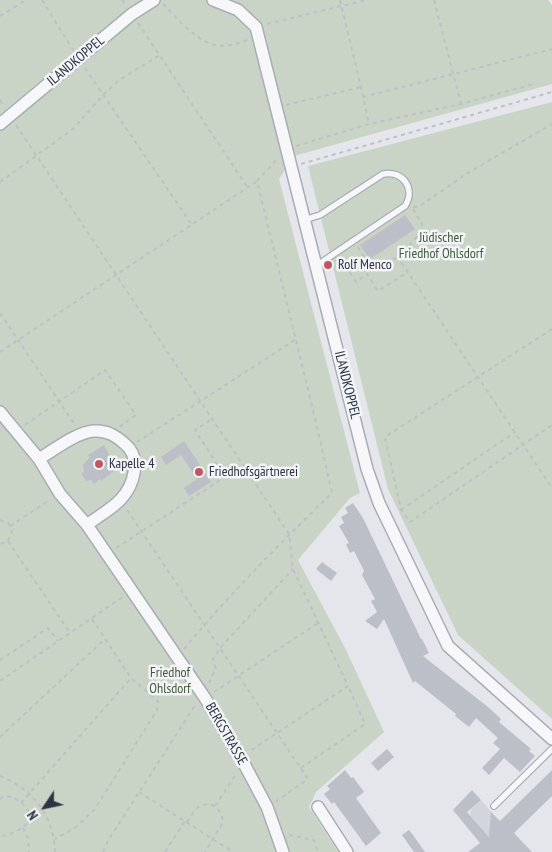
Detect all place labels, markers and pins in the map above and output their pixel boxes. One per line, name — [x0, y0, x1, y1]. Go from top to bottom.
place label: Rolf Menco — [338, 257, 392, 273]
marker: Rolf Menco — [322, 259, 334, 271]
place label: Kapelle 4 — [109, 456, 155, 472]
marker: Kapelle 4 — [93, 458, 105, 470]
place label: Friedhofsgärtnerei — [209, 464, 298, 480]
marker: Friedhofsgärtnerei — [193, 466, 205, 478]

